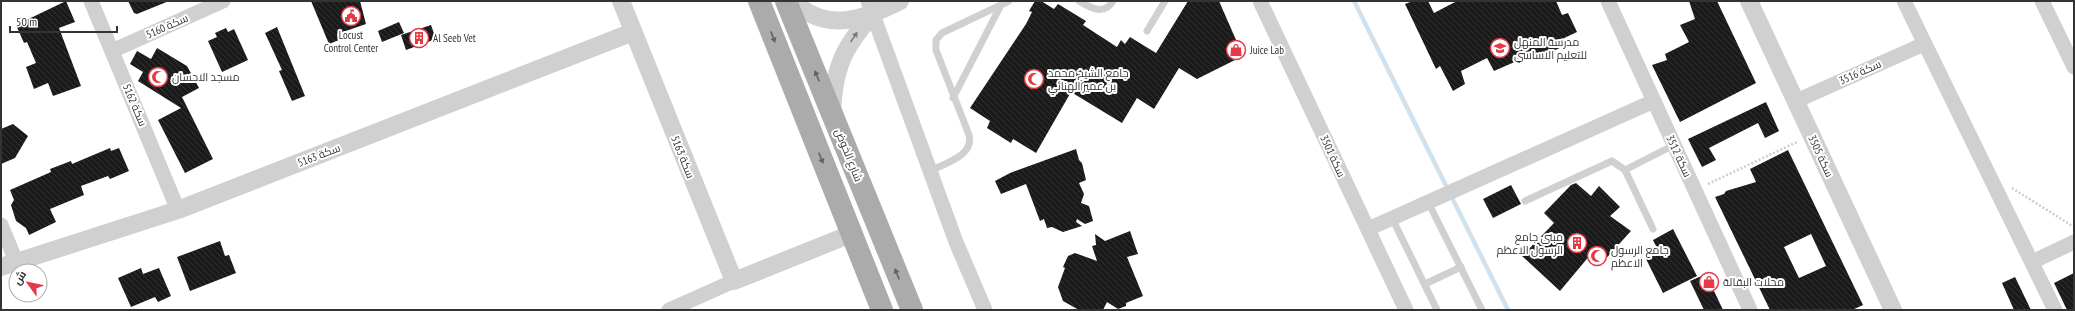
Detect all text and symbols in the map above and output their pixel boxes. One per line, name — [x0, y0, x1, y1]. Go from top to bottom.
public building icon: Locust Control Center — [340, 5, 362, 27]
scale bar — [10, 8, 117, 34]
street label: سكة 5160 — [144, 10, 190, 42]
text: 50 m — [16, 14, 37, 29]
building icon: Al Seeb Vet — [408, 27, 430, 49]
place label: Locust Control Center — [324, 28, 378, 55]
place label: Al Seeb Vet — [433, 31, 476, 45]
one-way arrow — [771, 32, 777, 44]
one-way arrow — [850, 32, 858, 42]
place label: مدرسة المنهل للتعليم الاساسي — [1514, 35, 1587, 63]
school or university icon: مدرسة المنهل للتعليم الاساسي — [1489, 37, 1511, 59]
shop icon: Juice Lab — [1225, 39, 1247, 61]
place label: Juice Lab — [1249, 43, 1284, 57]
street label: سكة 3516 — [1837, 56, 1883, 88]
mosque icon: مسجد الاحسان — [147, 66, 169, 88]
place label: جامع الشيخ محمد بن عمير الهنائي — [1048, 66, 1129, 95]
mosque icon: جامع الشيخ محمد بن عمير الهنائي — [1023, 68, 1045, 90]
one-way arrow — [813, 69, 819, 81]
place label: مسجد الاحسان — [172, 70, 240, 84]
street label: سكة 5162 — [120, 82, 150, 128]
street label: شارع الخوض — [831, 127, 866, 184]
street label: سكة 3501 — [1317, 133, 1349, 179]
street label: سكة 3512 — [1663, 133, 1695, 179]
street label: سكة 3505 — [1805, 133, 1837, 179]
street label: سكة 5163 — [668, 134, 698, 180]
street label: سكة 5163 — [296, 140, 342, 170]
one-way arrow — [819, 153, 825, 165]
place label: مبنى جامع الرسول الاعظم — [1497, 230, 1563, 258]
building icon: مبنى جامع الرسول الاعظم — [1566, 232, 1588, 254]
place label: جامع الرسول الاعظم — [1611, 243, 1669, 271]
mosque icon: جامع الرسول الاعظم — [1586, 245, 1608, 267]
north arrow — [8, 263, 48, 303]
one-way arrow — [894, 267, 900, 279]
text: ش — [10, 268, 29, 287]
shop icon: محلات البقالة — [1698, 271, 1720, 293]
place label: محلات البقالة — [1723, 275, 1784, 289]

